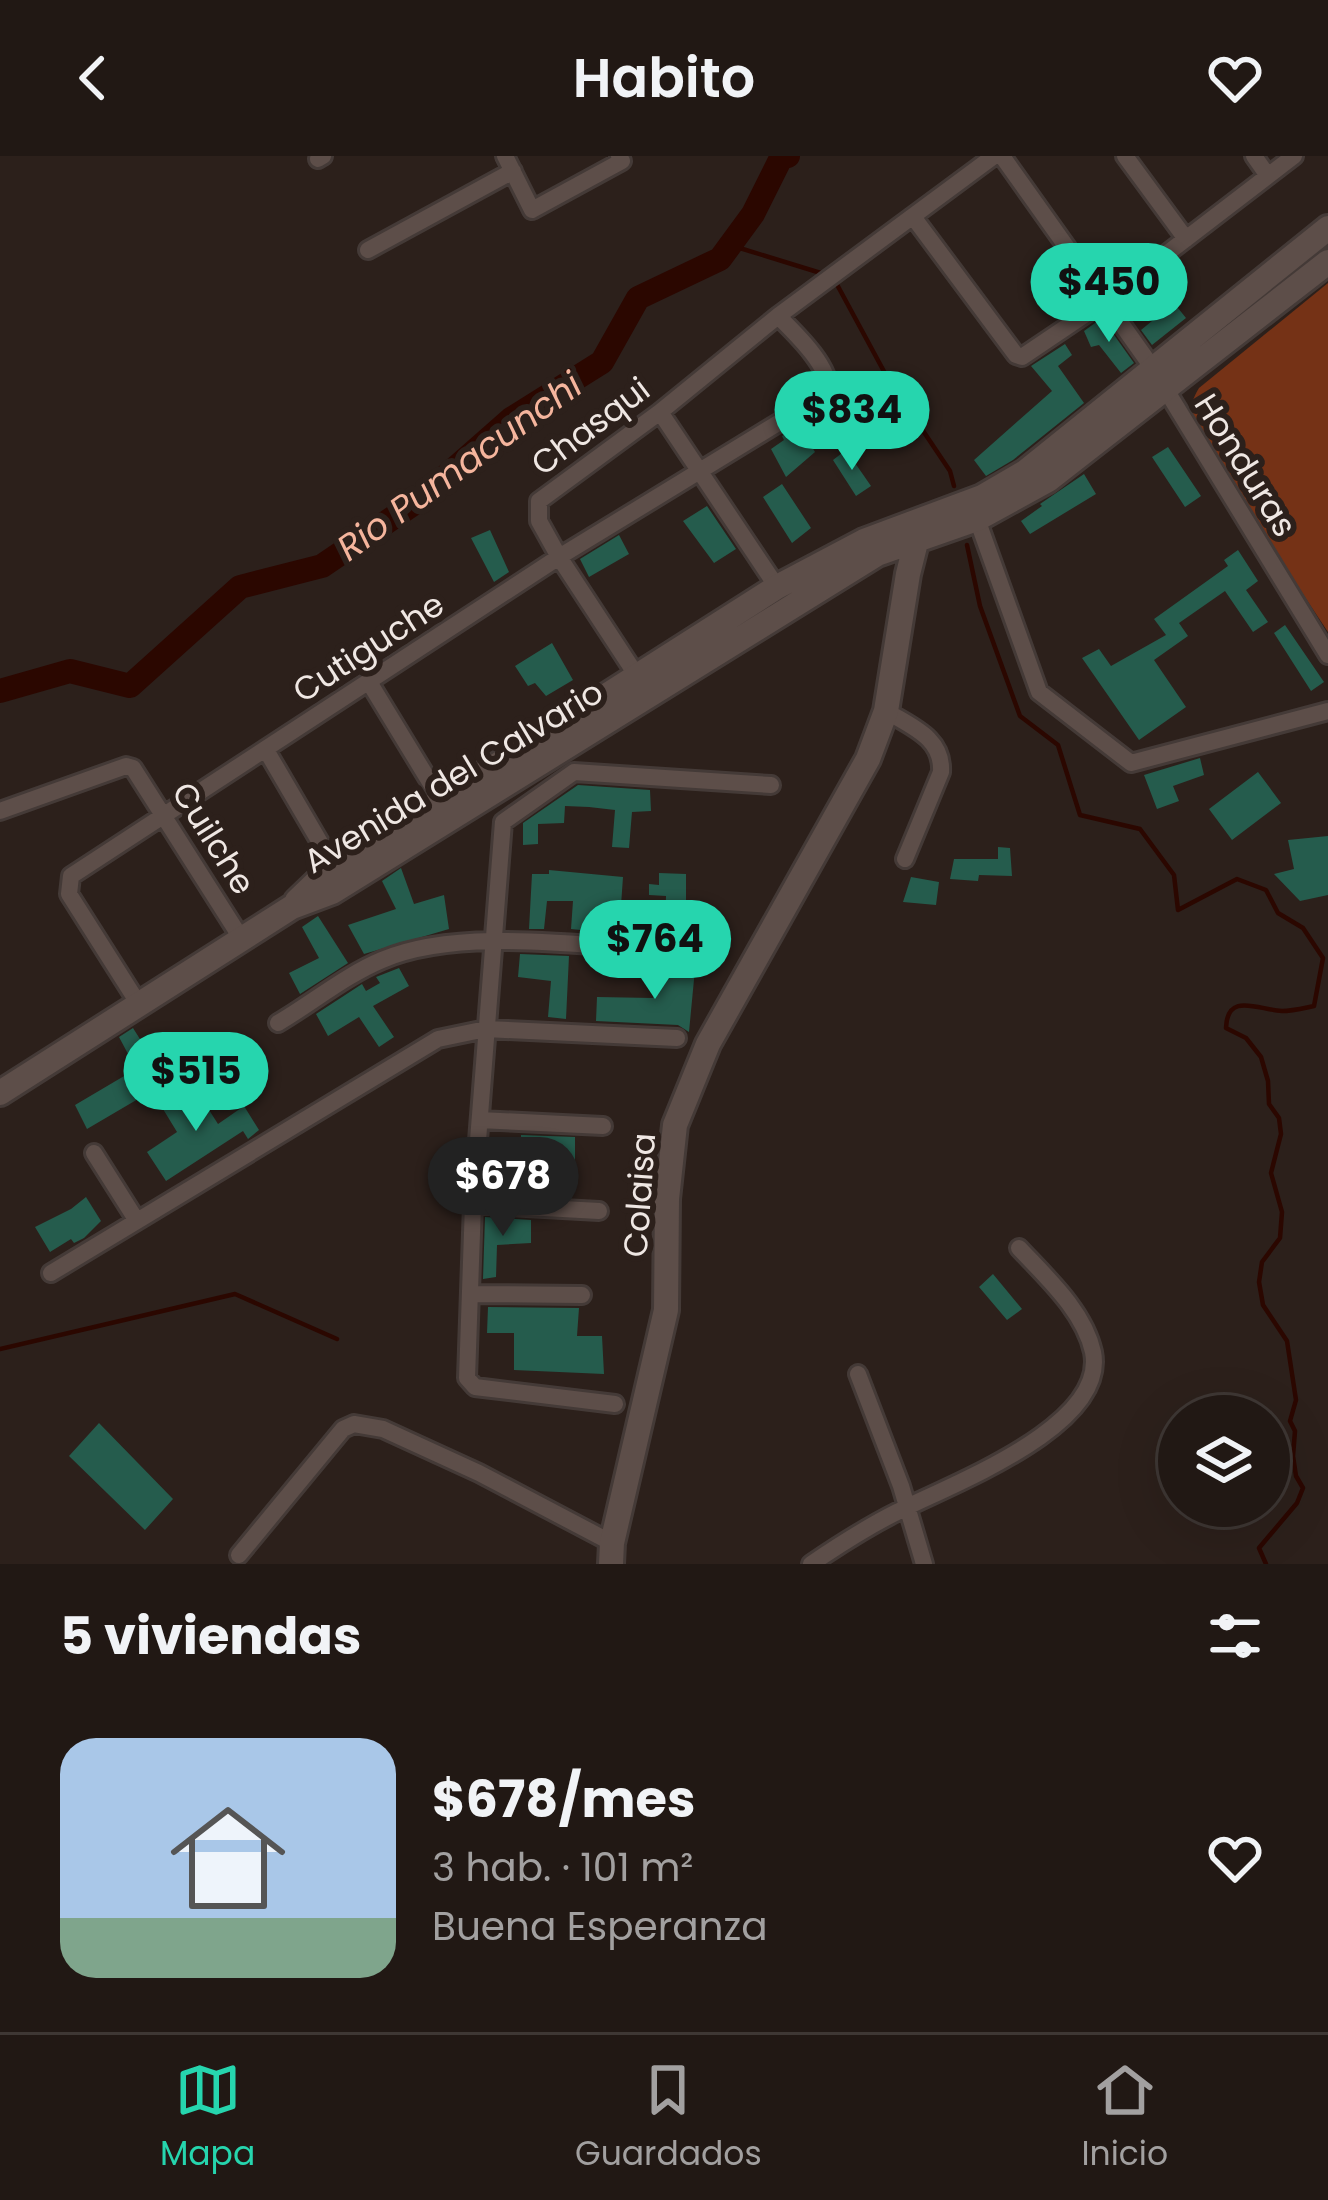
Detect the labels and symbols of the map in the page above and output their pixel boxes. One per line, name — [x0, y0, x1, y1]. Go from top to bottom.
pin: $450 — [1038, 243, 1180, 345]
water label: Rio Pumacunchi — [326, 359, 593, 573]
street label: Chasqui — [521, 366, 659, 487]
pin: $834 — [781, 371, 923, 473]
street label: Honduras — [1183, 385, 1308, 546]
street label: Cutiguche — [283, 581, 453, 714]
street label: Avenida del Calvario — [295, 668, 612, 885]
street label: Cuilche — [161, 773, 266, 903]
pin: $764 — [584, 900, 726, 1002]
pin: $515 — [125, 1032, 267, 1134]
street label: Colaisa — [612, 1131, 667, 1259]
pin: $678 — [432, 1137, 574, 1239]

